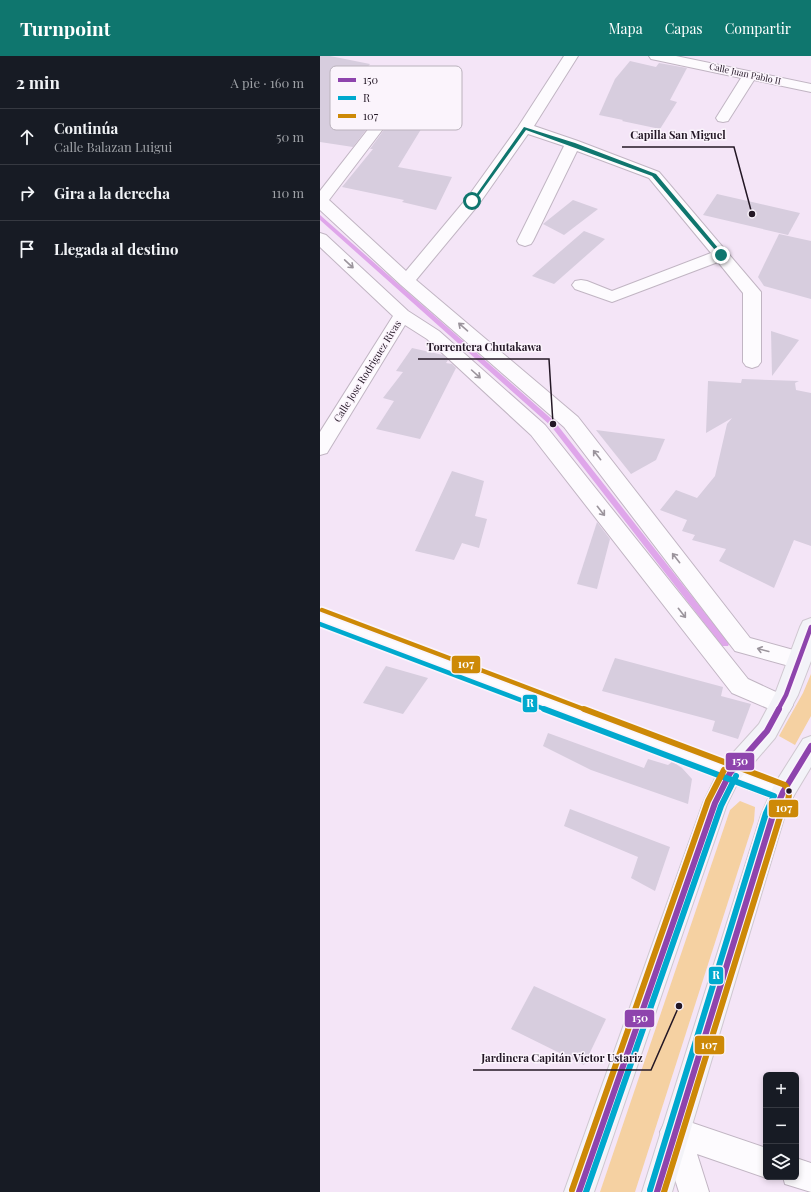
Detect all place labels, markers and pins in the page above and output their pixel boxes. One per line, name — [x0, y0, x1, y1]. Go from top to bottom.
callout: Capilla San Miguel — [622, 124, 734, 147]
callout: Torrentera Chutakawa — [418, 336, 549, 359]
unlabelled marker — [784, 786, 794, 796]
callout: Jardinera Capitán Víctor Ustariz — [473, 1047, 651, 1070]

